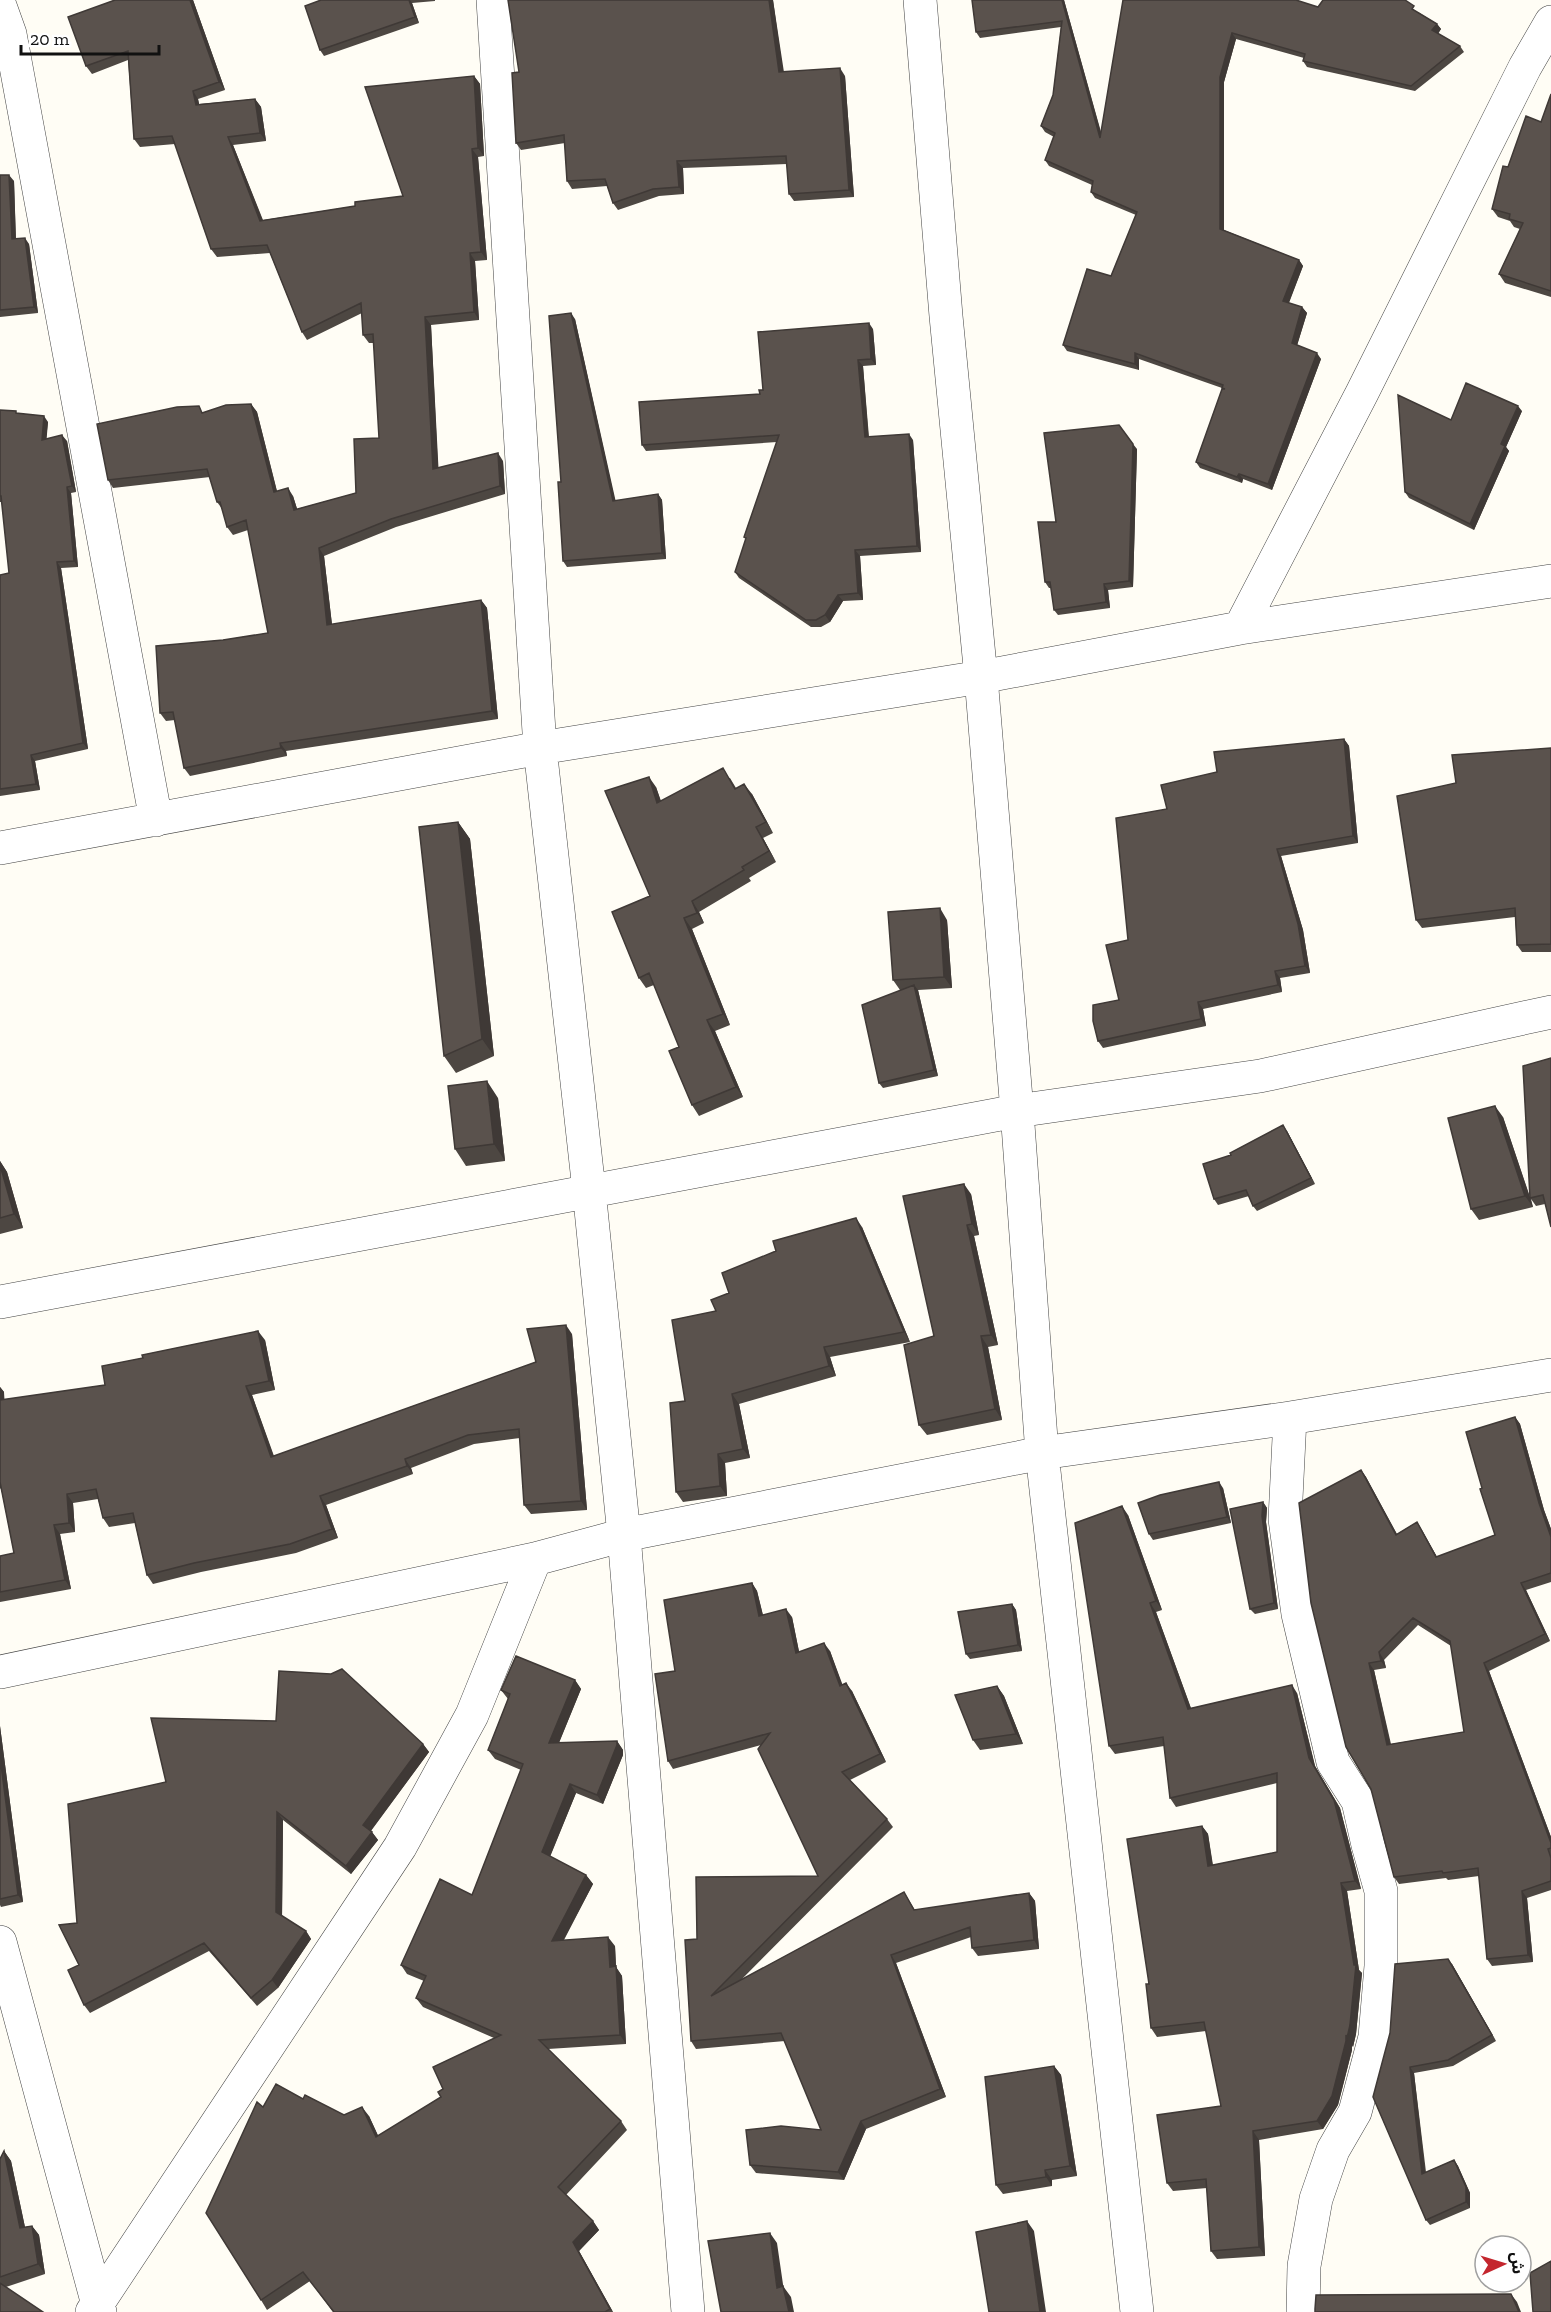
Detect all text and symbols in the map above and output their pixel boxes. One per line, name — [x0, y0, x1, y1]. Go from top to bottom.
scale bar — [21, 18, 159, 56]
text: 20 m — [30, 28, 70, 50]
north arrow — [1473, 2234, 1533, 2294]
text: ش — [1507, 2251, 1528, 2275]

